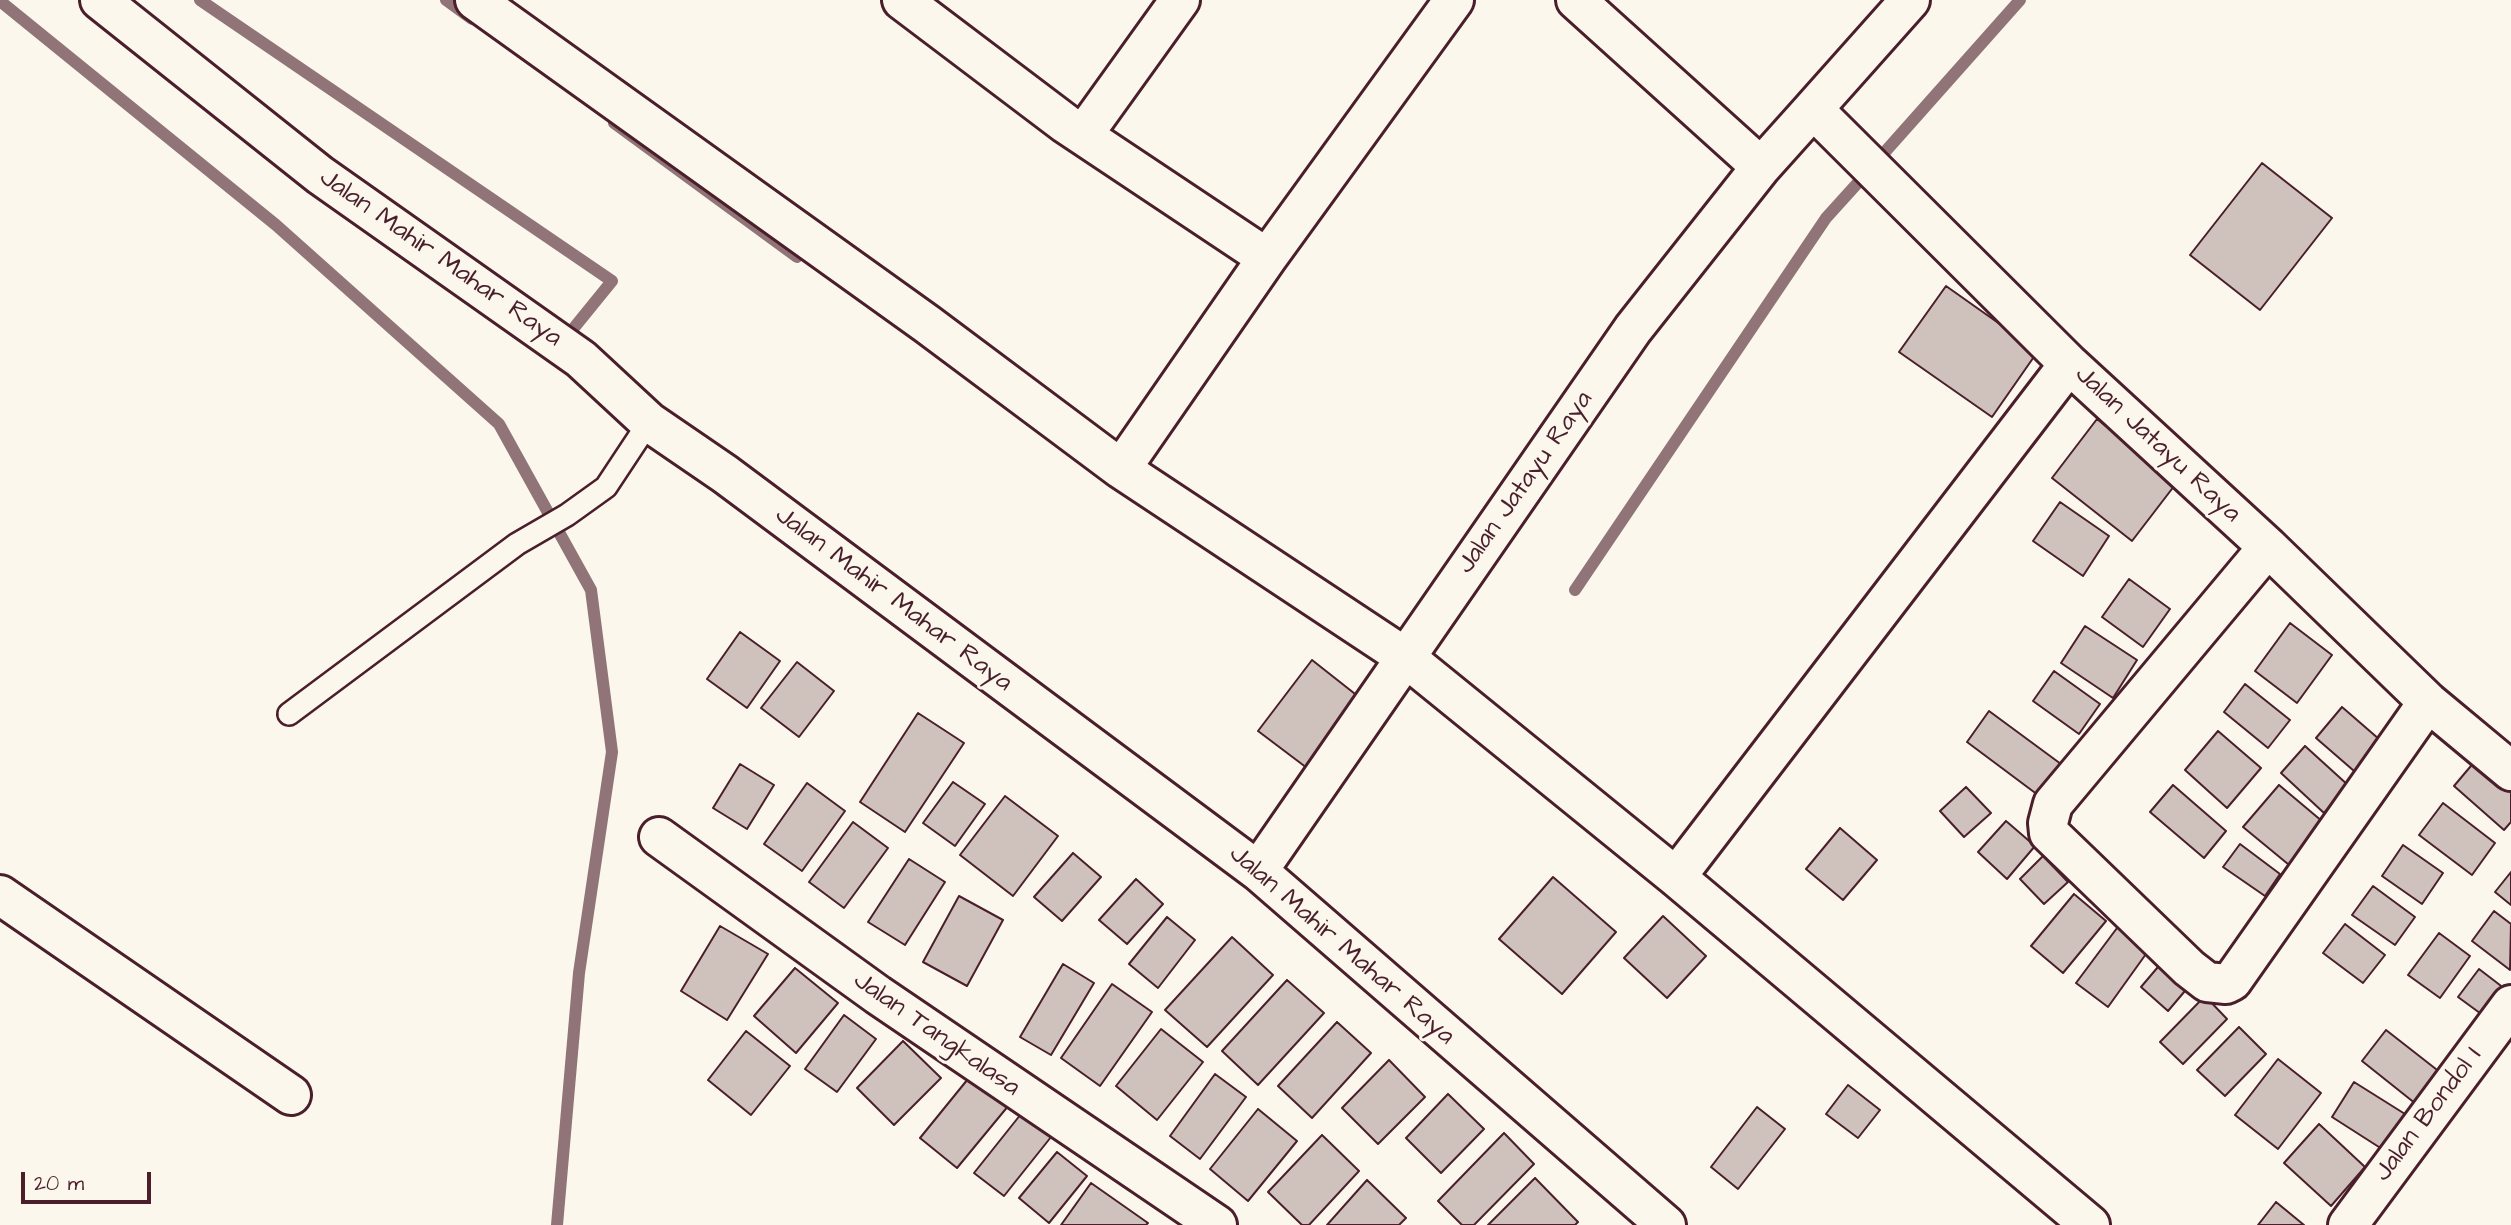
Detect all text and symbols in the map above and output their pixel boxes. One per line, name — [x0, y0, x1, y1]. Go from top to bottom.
street label: Jalan Mahir Mahar Raya — [313, 163, 567, 355]
street label: Jalan Jatayu Raya — [2068, 360, 2246, 530]
street label: Jalan Jatayu Raya — [1451, 386, 1601, 580]
street label: Jalan Mahir Mahar Raya — [768, 501, 1018, 699]
street label: Jalan Mahir Mahar Raya — [1222, 839, 1460, 1053]
street label: Jalan Tangkalasa — [847, 966, 1025, 1104]
street label: Jalan Bondol I — [2368, 1042, 2490, 1188]
scale bar — [24, 1158, 154, 1202]
text: 20 m — [34, 1169, 84, 1198]

